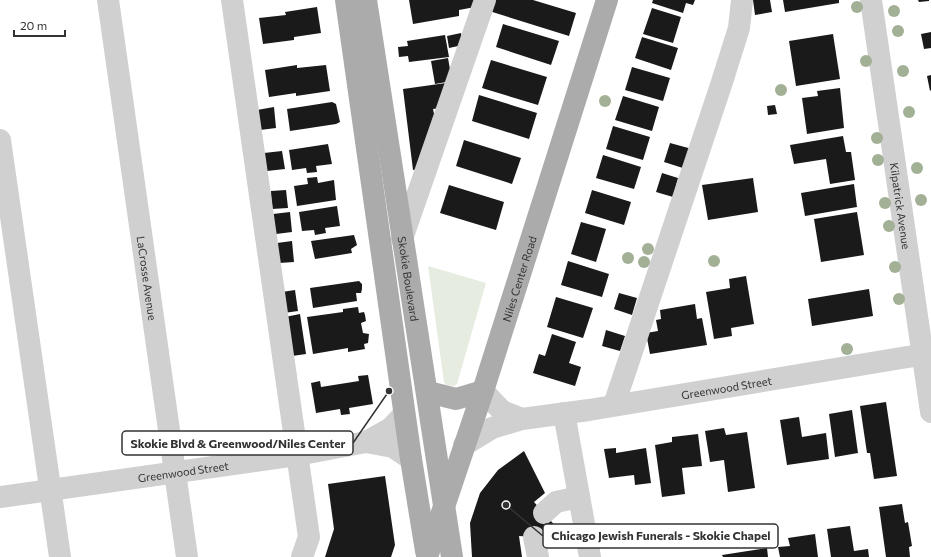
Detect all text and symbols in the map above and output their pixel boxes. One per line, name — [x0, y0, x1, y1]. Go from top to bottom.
scale bar — [14, 12, 65, 38]
text: 20 m — [20, 18, 47, 32]
street label: Kilpatrick Avenue — [888, 162, 914, 250]
street label: Niles Center Road — [499, 234, 538, 323]
street label: LaCrosse Avenue — [135, 235, 160, 321]
street label: Skokie Boulevard — [396, 235, 422, 322]
street label: Greenwood Street — [680, 373, 773, 401]
callout: Skokie Blvd & Greenwood/Niles Center — [122, 431, 353, 455]
text: Skokie Blvd & Greenwood/Niles Center — [130, 436, 346, 450]
street label: Greenwood Street — [137, 458, 230, 484]
callout: Chicago Jewish Funerals - Skokie Chapel — [543, 524, 778, 548]
text: Chicago Jewish Funerals - Skokie Chapel — [551, 528, 771, 543]

